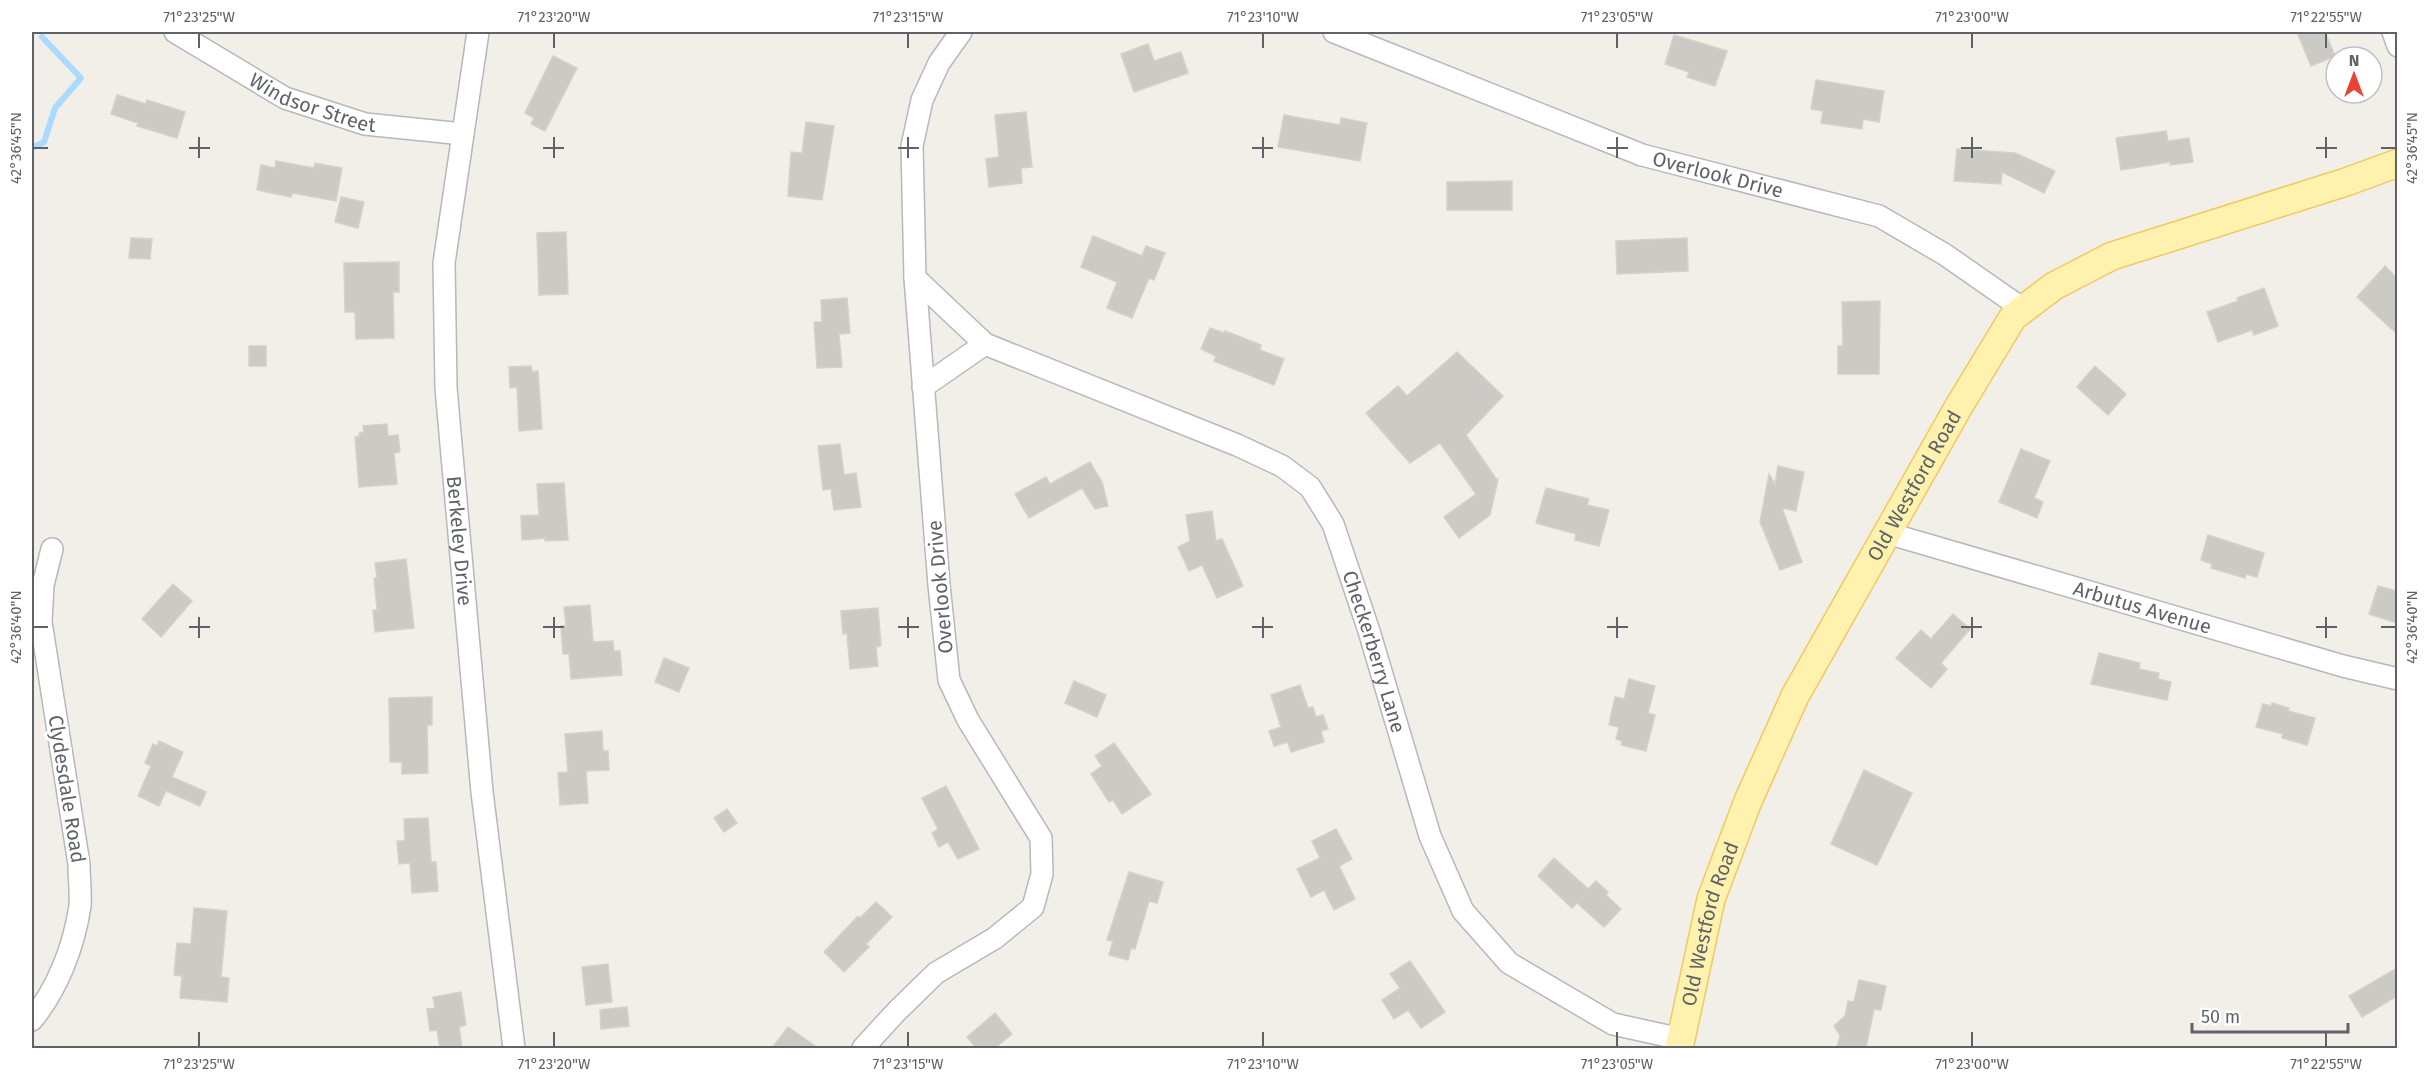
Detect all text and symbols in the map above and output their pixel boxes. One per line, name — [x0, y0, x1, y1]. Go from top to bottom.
text: 71°23'25"W — [163, 8, 235, 26]
text: 71°23'20"W — [518, 8, 591, 26]
text: 71°23'15"W — [873, 8, 944, 26]
text: 71°23'10"W — [1227, 8, 1300, 26]
text: 71°23'05"W — [1581, 8, 1654, 26]
text: 71°23'00"W — [1935, 8, 2009, 26]
text: 71°22'55"W — [2290, 8, 2362, 26]
north arrow — [2324, 45, 2384, 105]
text: N — [2349, 51, 2359, 70]
street label: Windsor Street — [245, 67, 378, 137]
text: 42°36'45"N — [7, 112, 25, 184]
text: 42°36'45"N — [2403, 112, 2421, 184]
street label: Overlook Drive — [1650, 146, 1786, 203]
street label: Old Westford Road — [1862, 406, 1966, 565]
street label: Berkeley Drive — [442, 475, 477, 607]
street label: Overlook Drive — [922, 519, 958, 655]
street label: Checkerberry Lane — [1337, 567, 1411, 736]
street label: Arbutus Avenue — [2071, 576, 2214, 639]
text: 42°36'40"N — [7, 590, 25, 664]
text: 42°36'40"N — [2403, 590, 2421, 664]
street label: Clydesdale Road — [43, 713, 91, 865]
street label: Old Westford Road — [1676, 838, 1744, 1008]
scale bar — [2192, 996, 2348, 1034]
text: 50 m — [2201, 1006, 2240, 1028]
text: 71°23'25"W — [163, 1055, 235, 1073]
text: 71°23'20"W — [518, 1055, 591, 1073]
text: 71°23'15"W — [873, 1055, 944, 1073]
text: 71°23'10"W — [1227, 1055, 1300, 1073]
text: 71°23'05"W — [1581, 1055, 1654, 1073]
text: 71°23'00"W — [1935, 1055, 2009, 1073]
text: 71°22'55"W — [2290, 1055, 2362, 1073]

